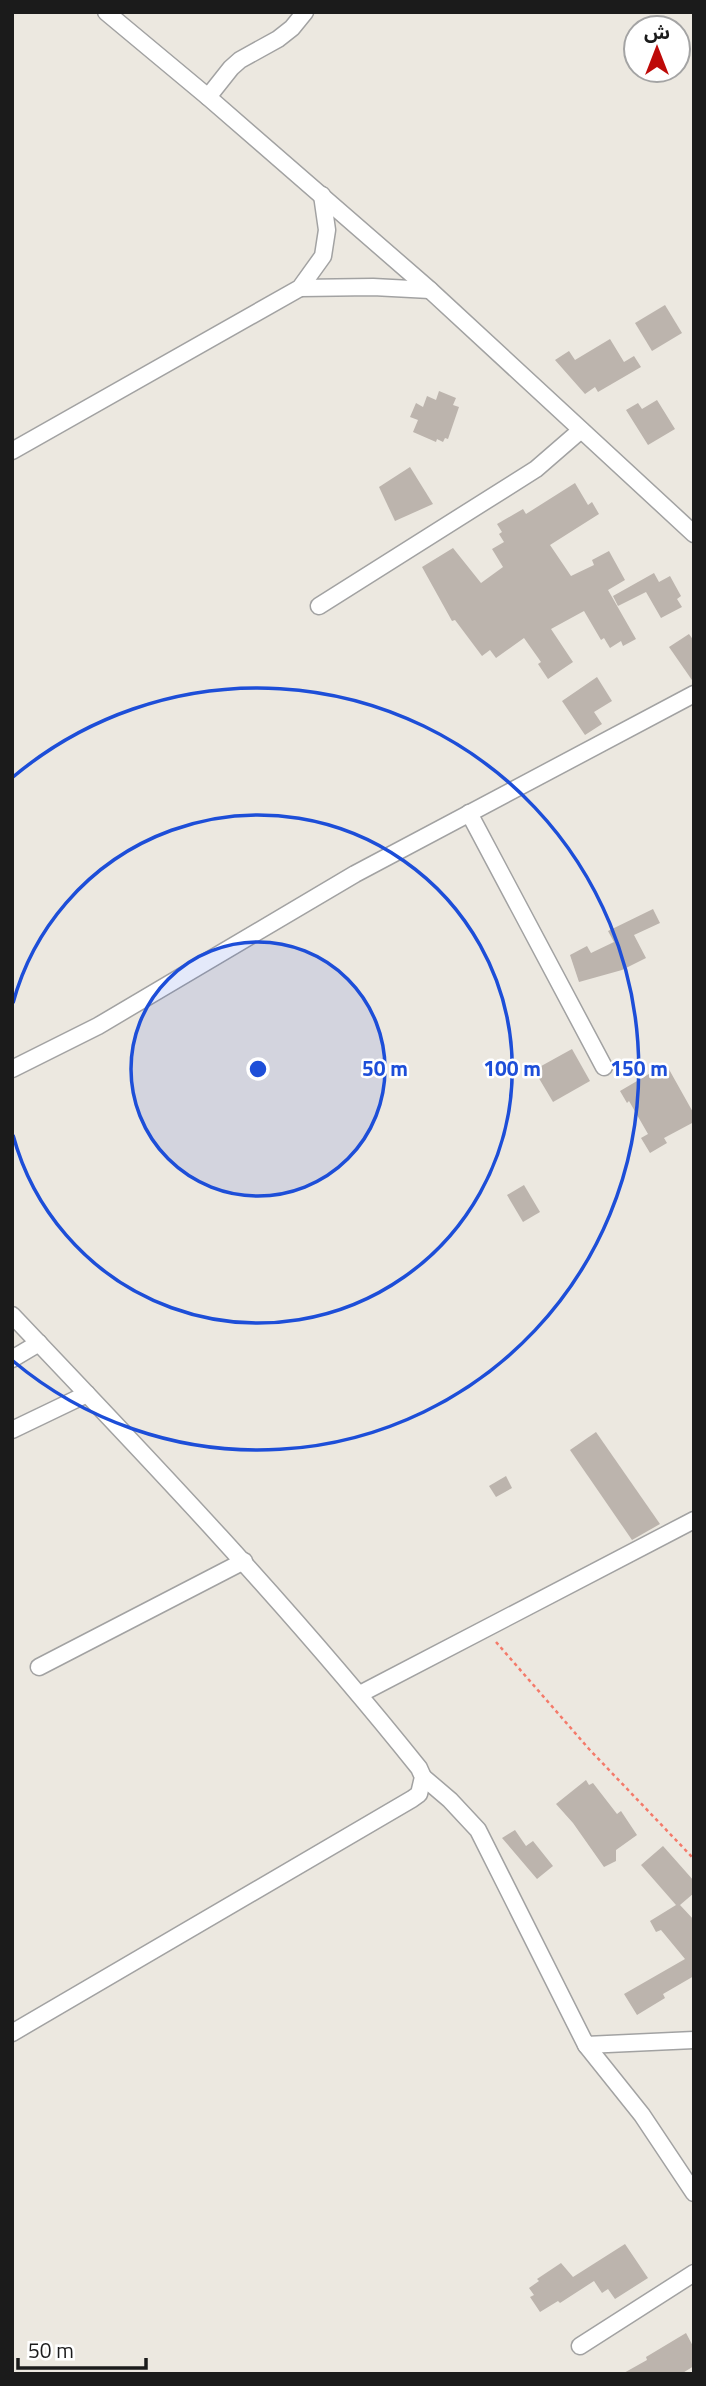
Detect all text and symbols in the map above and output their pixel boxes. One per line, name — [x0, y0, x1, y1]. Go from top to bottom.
north arrow — [622, 14, 692, 84]
text: ش — [644, 17, 670, 46]
text: 50 m — [362, 1052, 408, 1084]
text: 100 m — [483, 1052, 541, 1084]
text: 150 m — [610, 1052, 668, 1084]
centre of rings — [246, 1057, 270, 1081]
scale bar — [18, 2326, 145, 2370]
text: 50 m — [28, 2334, 74, 2366]

